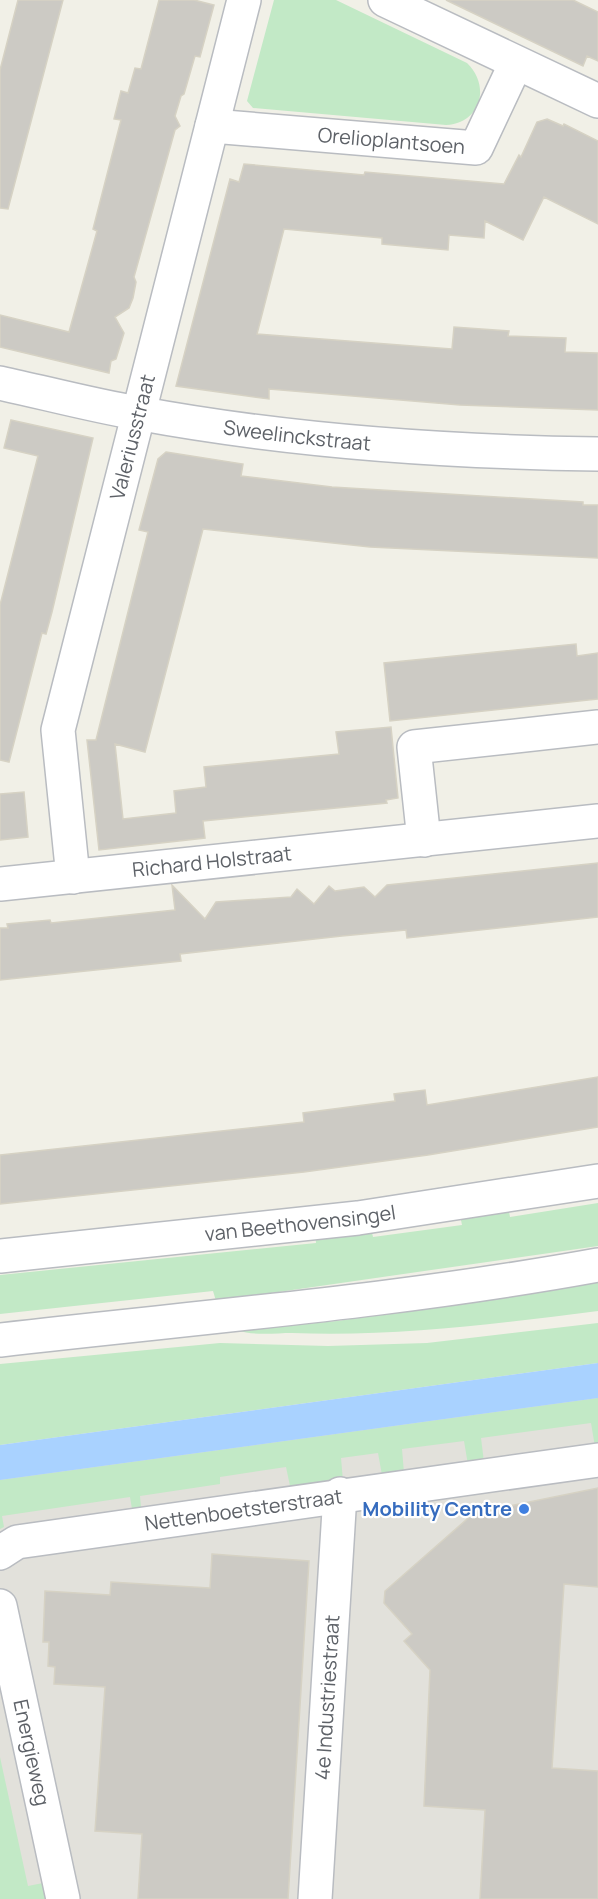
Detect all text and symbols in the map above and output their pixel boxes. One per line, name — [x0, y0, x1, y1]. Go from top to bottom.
street label: Orelioplantsoen — [317, 121, 466, 160]
street label: Valeriusstraat — [103, 371, 161, 503]
street label: Sweelinckstraat — [222, 413, 372, 457]
street label: Richard Holstraat — [131, 839, 293, 883]
street label: van Beethovensingel — [203, 1198, 397, 1247]
street label: Nettenboetsterstraat — [143, 1482, 344, 1537]
place label: Mobility Centre — [362, 1495, 512, 1522]
marker: Mobility Centre — [517, 1502, 531, 1516]
street label: 4e Industriestraat — [308, 1614, 346, 1781]
street label: Energieweg — [7, 1697, 57, 1808]

